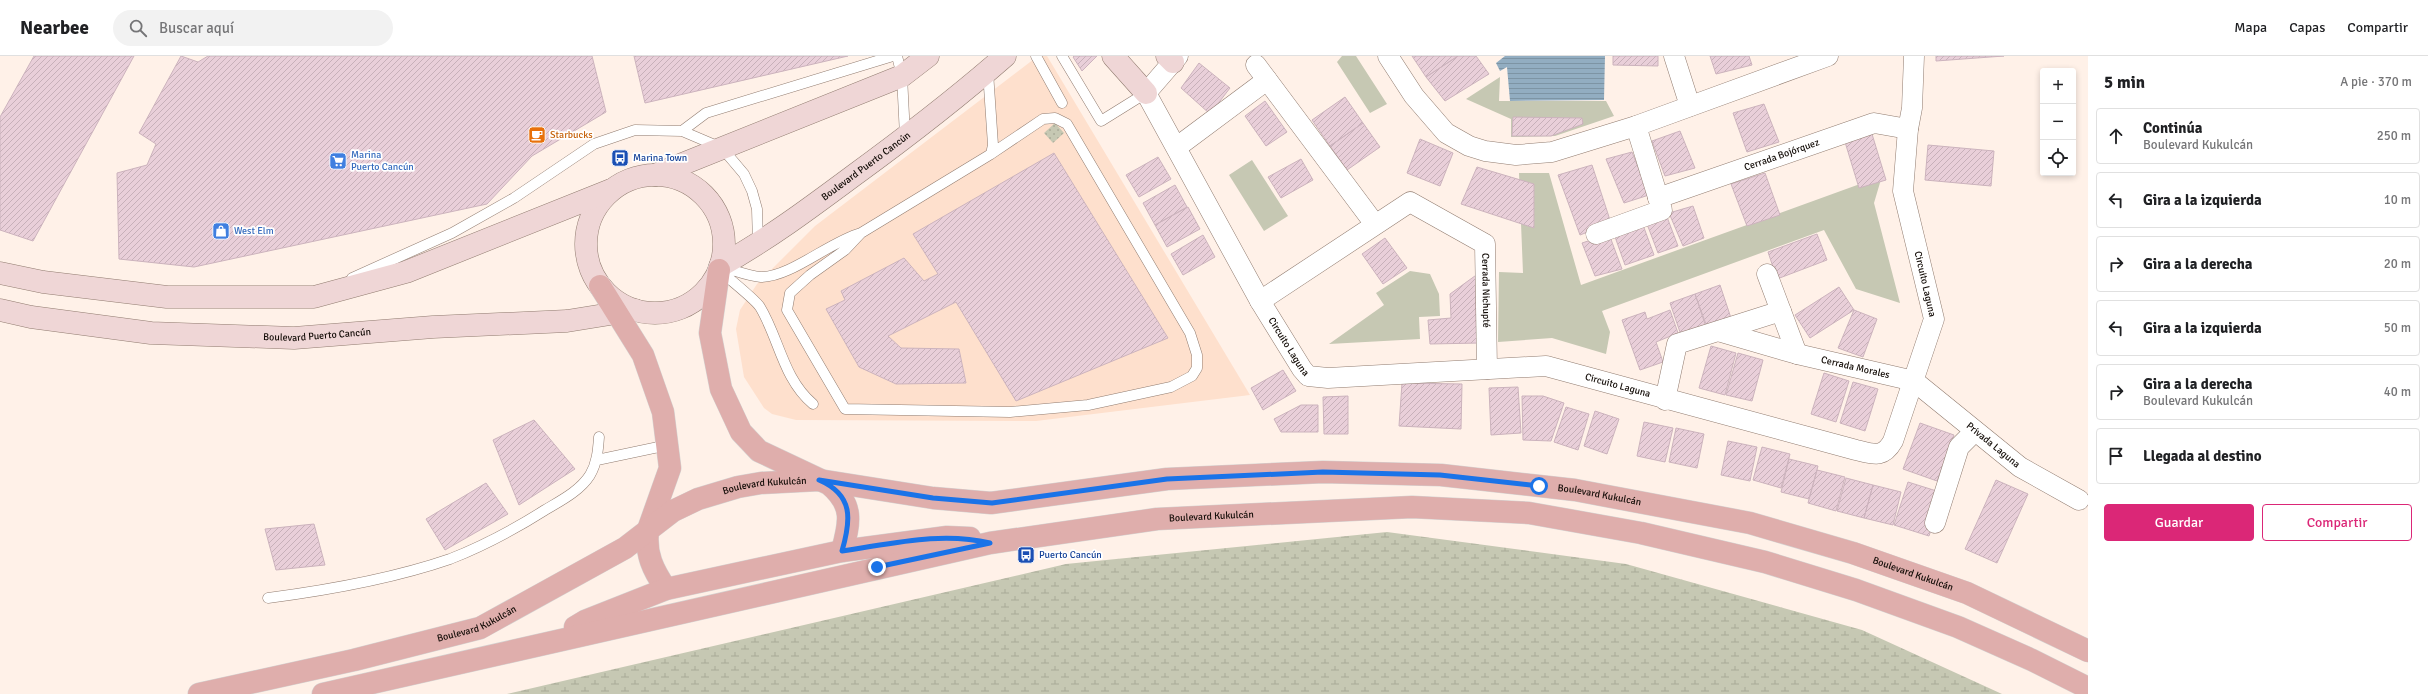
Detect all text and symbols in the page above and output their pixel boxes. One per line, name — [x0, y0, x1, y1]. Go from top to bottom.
search box — [113, 10, 393, 46]
text: Nearbee — [20, 16, 89, 40]
icon: search — [127, 17, 149, 39]
text: Buscar aquí — [159, 19, 234, 37]
text: Mapa — [2234, 19, 2267, 36]
text: Capas — [2289, 19, 2325, 36]
text: Compartir — [2347, 19, 2408, 36]
map controls — [2040, 68, 2076, 176]
button: + — [2040, 68, 2076, 104]
text: 5 min — [2104, 72, 2145, 93]
text: A pie · 370 m — [2340, 74, 2412, 90]
button: − — [2040, 104, 2076, 140]
text: Continúa — [2143, 119, 2202, 137]
cafe icon: Starbucks — [527, 125, 547, 145]
icon: ahead — [2105, 125, 2127, 147]
text: 250 m — [2377, 128, 2411, 144]
place label: Starbucks — [550, 129, 593, 141]
street label: Boulevard Puerto Cancún — [819, 129, 913, 203]
street label: Cerrada Bojórquez — [1742, 136, 1822, 174]
text: Boulevard Kukulcán — [2143, 137, 2253, 153]
button: locate — [2040, 140, 2076, 176]
bus stop icon: Marina Town — [610, 148, 630, 168]
place label: Marina Puerto Cancún — [351, 149, 414, 173]
supermarket icon: Marina Puerto Cancún — [328, 151, 348, 171]
place label: Marina Town — [633, 152, 687, 164]
icon: left — [2105, 189, 2127, 211]
text: Gira a la izquierda — [2143, 191, 2262, 209]
text: 10 m — [2384, 192, 2411, 208]
shop icon: West Elm — [211, 221, 231, 241]
place label: West Elm — [234, 225, 274, 237]
street label: Circuito Laguna — [1912, 250, 1938, 318]
street label: Cerrada Nichupté — [1479, 253, 1492, 328]
icon: right — [2105, 253, 2127, 275]
text: Gira a la derecha — [2143, 255, 2253, 273]
text: 20 m — [2384, 256, 2411, 272]
street label: Circuito Laguna — [1266, 315, 1312, 379]
icon: left — [2105, 317, 2127, 339]
text: Gira a la izquierda — [2143, 319, 2262, 337]
text: 50 m — [2384, 320, 2411, 336]
street label: Boulevard Puerto Cancún — [263, 326, 371, 344]
street label: Cerrada Morales — [1820, 354, 1891, 381]
street label: Circuito Laguna — [1584, 371, 1652, 400]
text: Gira a la derecha — [2143, 375, 2253, 393]
icon: right — [2105, 381, 2127, 403]
text: 40 m — [2384, 384, 2411, 400]
text: Boulevard Kukulcán — [2143, 393, 2253, 409]
street label: Privada Laguna — [1964, 420, 2022, 470]
icon: arrive — [2105, 445, 2127, 467]
text: Llegada al destino — [2143, 447, 2262, 465]
street label: Boulevard Kukulcán — [721, 475, 807, 497]
route start — [1530, 477, 1548, 495]
street label: Boulevard Kukulcán — [1557, 482, 1642, 508]
button: Guardar — [2104, 504, 2254, 541]
button: Compartir — [2262, 504, 2412, 541]
street label: Boulevard Kukulcán — [1169, 508, 1254, 524]
bus stop icon: Puerto Cancún — [1016, 545, 1036, 565]
place label: Puerto Cancún — [1039, 549, 1102, 561]
street label: Boulevard Kukulcán — [1871, 554, 1955, 594]
route end — [868, 558, 886, 576]
street label: Boulevard Kukulcán — [436, 603, 519, 645]

